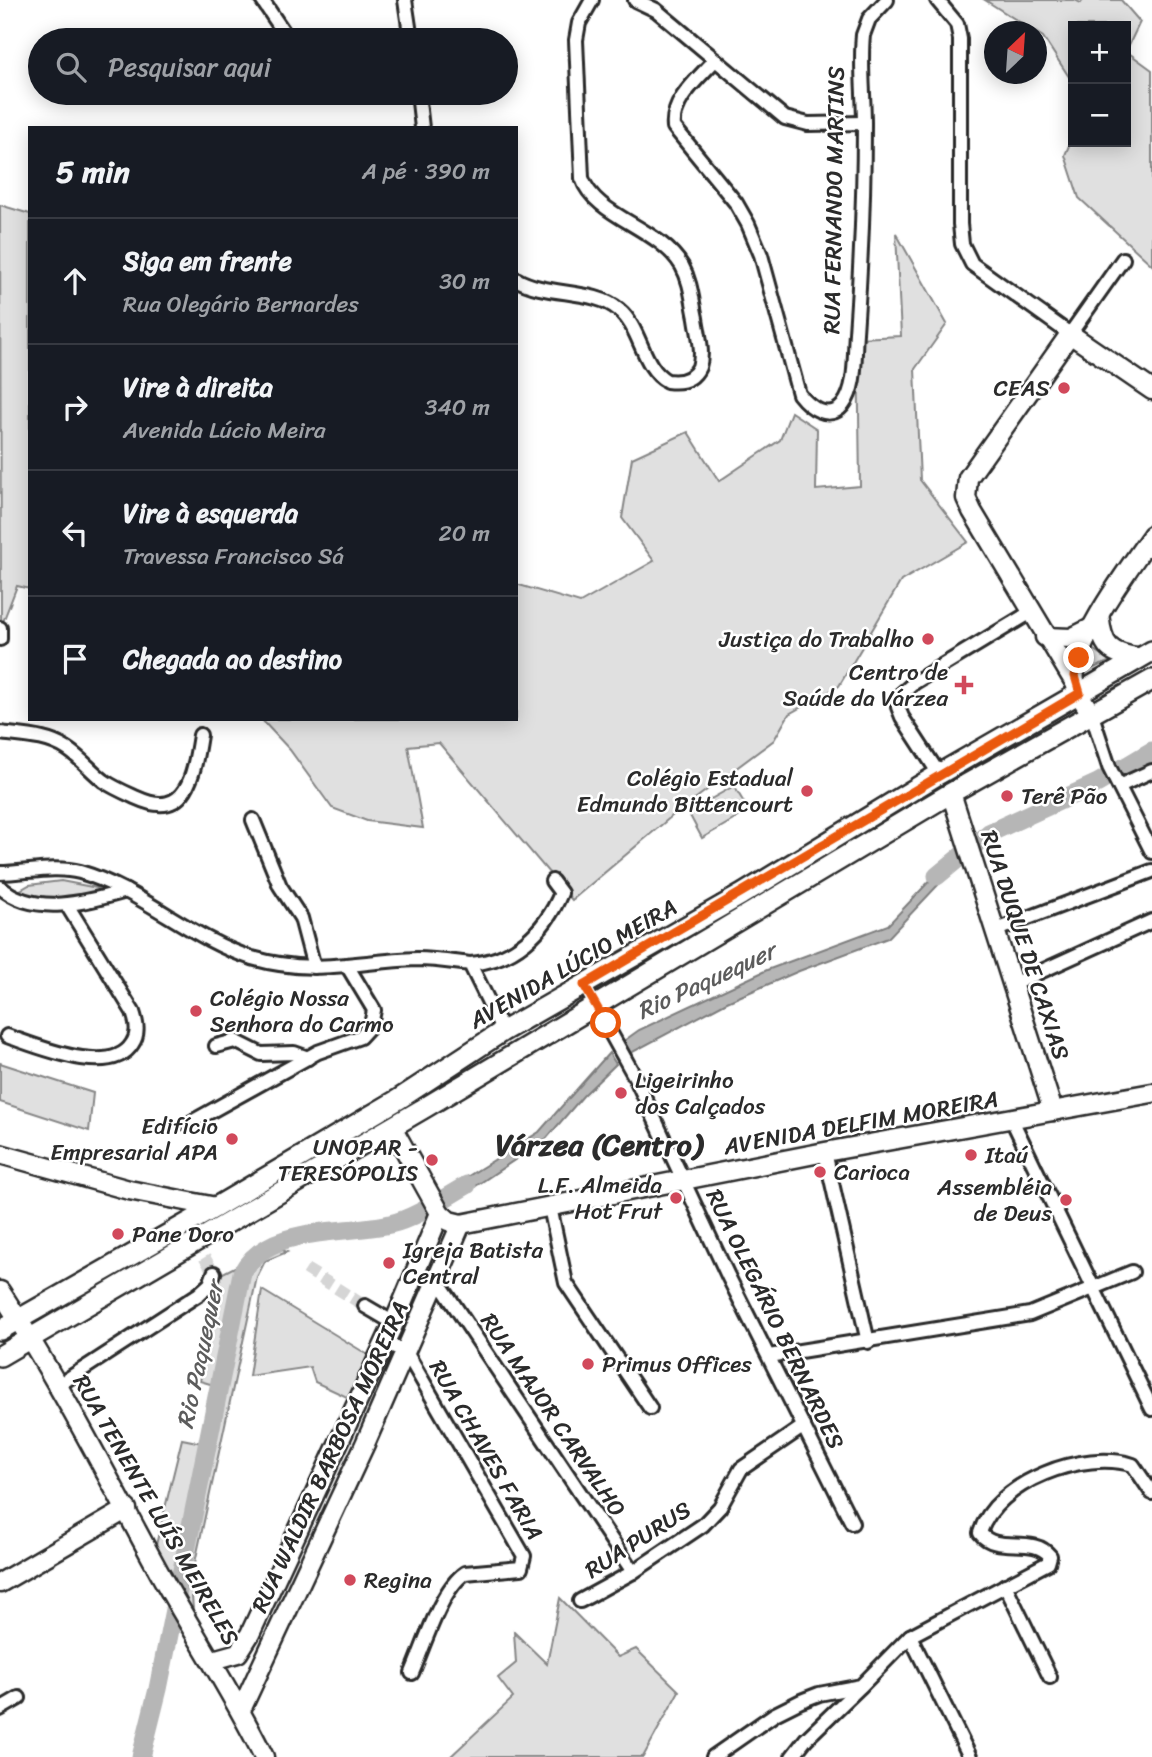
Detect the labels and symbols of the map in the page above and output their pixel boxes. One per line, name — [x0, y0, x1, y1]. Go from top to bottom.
north arrow — [984, 21, 1047, 84]
street label: RUA FERNANDO MARTINS — [811, 65, 857, 335]
place label: CEAS — [993, 368, 1050, 409]
marker: CEAS — [1056, 380, 1072, 396]
place label: Justiça do Trabalho — [718, 619, 914, 660]
marker: Justiça do Trabalho — [920, 631, 936, 647]
route end — [1063, 642, 1094, 673]
place label: Centro de Saúde da Várzea — [783, 652, 948, 719]
marker: Centro de Saúde da Várzea — [954, 675, 974, 695]
place label: Colégio Estadual Edmundo Bittencourt — [577, 758, 793, 825]
place label: Terê Pão — [1021, 776, 1108, 817]
marker: Colégio Estadual Edmundo Bittencourt — [799, 783, 815, 799]
marker: Terê Pão — [999, 788, 1015, 804]
street label: RUA DUQUE DE CAXIAS — [968, 825, 1082, 1065]
street label: AVENIDA LÚCIO MEIRA — [460, 887, 685, 1041]
water label: Rio Paquequer — [629, 929, 786, 1032]
place label: Colégio Nossa Senhora do Carmo — [210, 978, 394, 1045]
marker: Colégio Nossa Senhora do Carmo — [188, 1003, 204, 1019]
route start — [590, 1007, 621, 1038]
place label: Ligeirinho dos Calçados — [635, 1060, 766, 1127]
street label: AVENIDA DELFIM MOREIRA — [719, 1079, 1002, 1168]
marker: Ligeirinho dos Calçados — [613, 1085, 629, 1101]
place label: Edifício Empresarial APA — [50, 1106, 218, 1173]
district label: Várzea (Centro) — [496, 1118, 705, 1172]
place label: UNOPAR - TERESÓPOLIS — [278, 1127, 418, 1194]
marker: Edifício Empresarial APA — [224, 1131, 240, 1147]
place label: Itaú — [984, 1135, 1029, 1176]
marker: Itaú — [963, 1147, 979, 1163]
marker: UNOPAR - TERESÓPOLIS — [424, 1152, 440, 1168]
place label: Carioca — [834, 1152, 910, 1193]
marker: Carioca — [812, 1164, 828, 1180]
place label: L.F. Almeida Hot Frut — [538, 1165, 664, 1232]
place label: Assembléia de Deus — [936, 1167, 1052, 1234]
street label: RUA OLEGÁRIO BERNARDES — [694, 1182, 856, 1456]
marker: L.F. Almeida Hot Frut — [668, 1190, 684, 1206]
marker: Assembléia de Deus — [1058, 1192, 1074, 1208]
place label: Pane Doro — [132, 1214, 234, 1255]
marker: Pane Doro — [110, 1226, 126, 1242]
place label: Igreja Batista Central — [402, 1230, 544, 1297]
marker: Igreja Batista Central — [381, 1255, 397, 1271]
water label: Rio Paquequer — [164, 1274, 237, 1432]
street label: RUA WALDIR BARBOSA MOREIRA — [240, 1294, 420, 1620]
street label: RUA MAJOR CARVALHO — [469, 1304, 637, 1526]
place label: Primus Offices — [602, 1344, 752, 1385]
street label: RUA CHAVES FARIA — [417, 1352, 555, 1548]
marker: Primus Offices — [580, 1356, 596, 1372]
street label: RUA TENENTE LUÍS MEIRELES — [61, 1366, 251, 1654]
street label: RUA PURUS — [576, 1490, 700, 1590]
place label: Regina — [364, 1560, 432, 1601]
marker: Regina — [342, 1572, 358, 1588]

